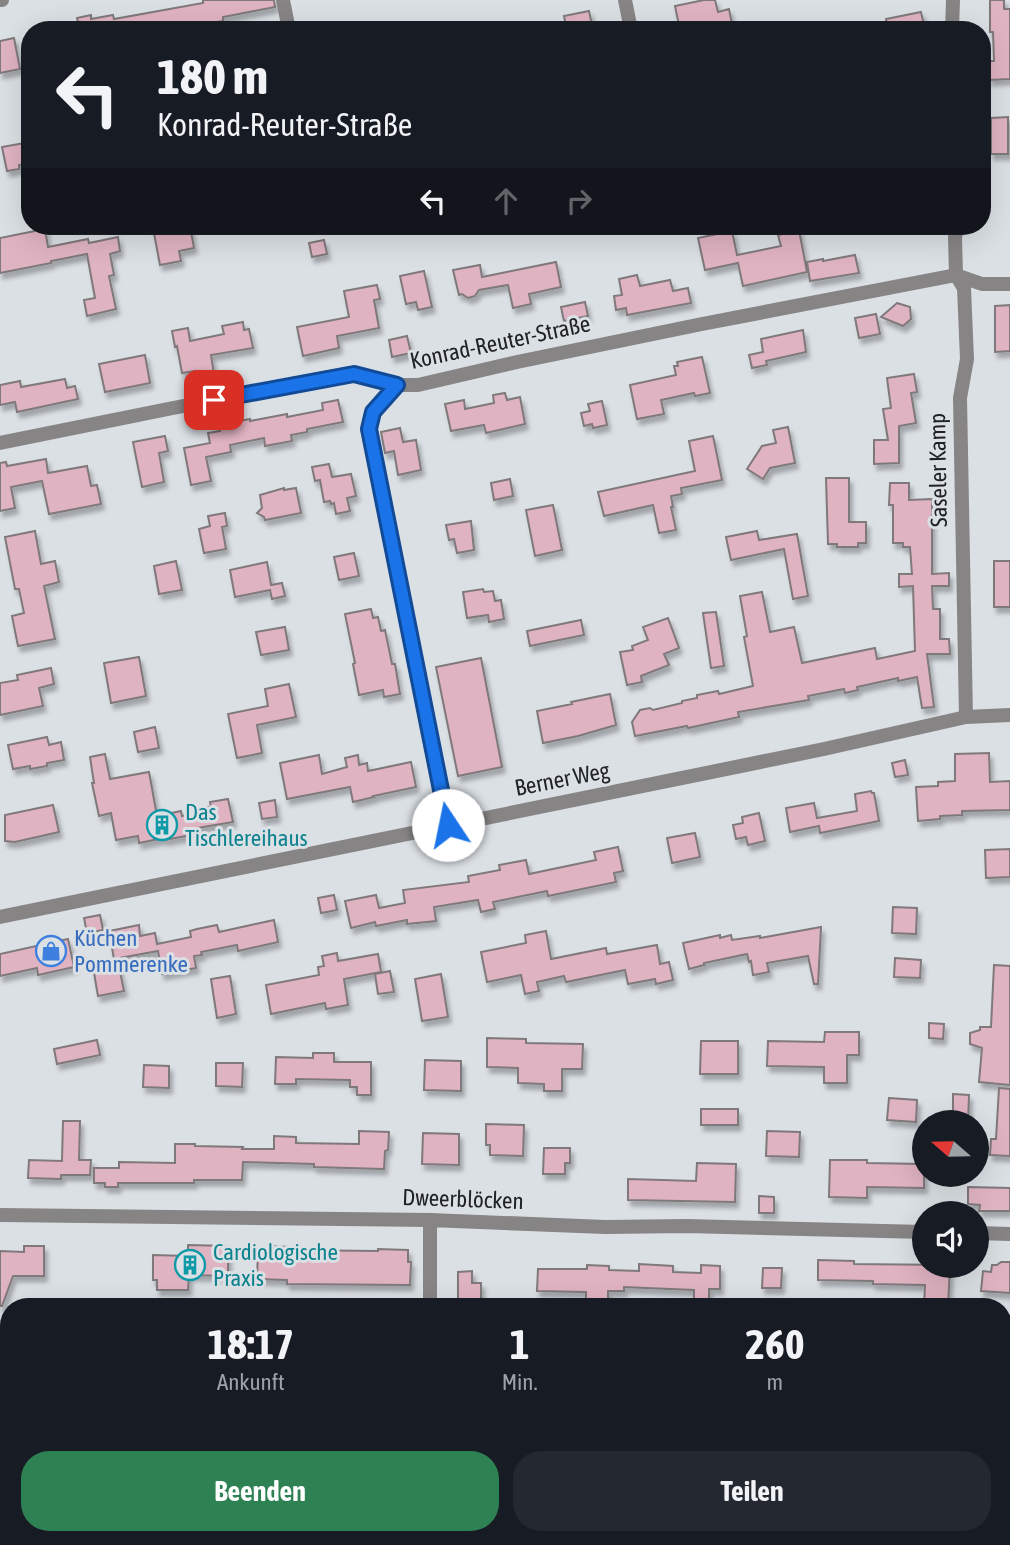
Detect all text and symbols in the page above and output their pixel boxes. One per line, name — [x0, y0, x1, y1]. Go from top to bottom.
text: 180 m — [157, 48, 268, 104]
icon: left — [42, 49, 133, 140]
text: Konrad-Reuter-Straße — [157, 106, 412, 143]
icon: left — [414, 182, 452, 220]
icon: ahead — [487, 182, 525, 220]
icon: right — [560, 182, 598, 220]
street label: Konrad-Reuter-Straße — [408, 310, 592, 374]
pin — [184, 370, 244, 430]
icon: arrive — [195, 381, 233, 419]
street label: Saseler Kamp — [924, 413, 952, 527]
street label: Berner Weg — [512, 757, 612, 801]
position arrow — [411, 788, 485, 862]
place label: Das Tischlereihaus — [185, 799, 308, 851]
building icon: Das Tischlereihaus — [145, 808, 179, 842]
place label: Küchen Pommerenke — [74, 925, 188, 977]
shop icon: Küchen Pommerenke — [34, 934, 68, 968]
north arrow — [912, 1110, 989, 1186]
map controls — [912, 1110, 989, 1278]
street label: Dweerblöcken — [402, 1184, 524, 1214]
button: sound — [912, 1201, 989, 1278]
place label: Cardiologische Praxis — [213, 1239, 338, 1291]
building icon: Cardiologische Praxis — [173, 1248, 207, 1282]
text: 18:17 — [208, 1320, 294, 1368]
text: 1 — [510, 1320, 529, 1368]
text: 260 — [745, 1320, 804, 1368]
text: Ankunft — [217, 1369, 285, 1395]
text: Min. — [502, 1369, 538, 1395]
text: m — [767, 1369, 783, 1395]
button: Beenden — [21, 1451, 499, 1531]
button: Teilen — [513, 1451, 991, 1531]

